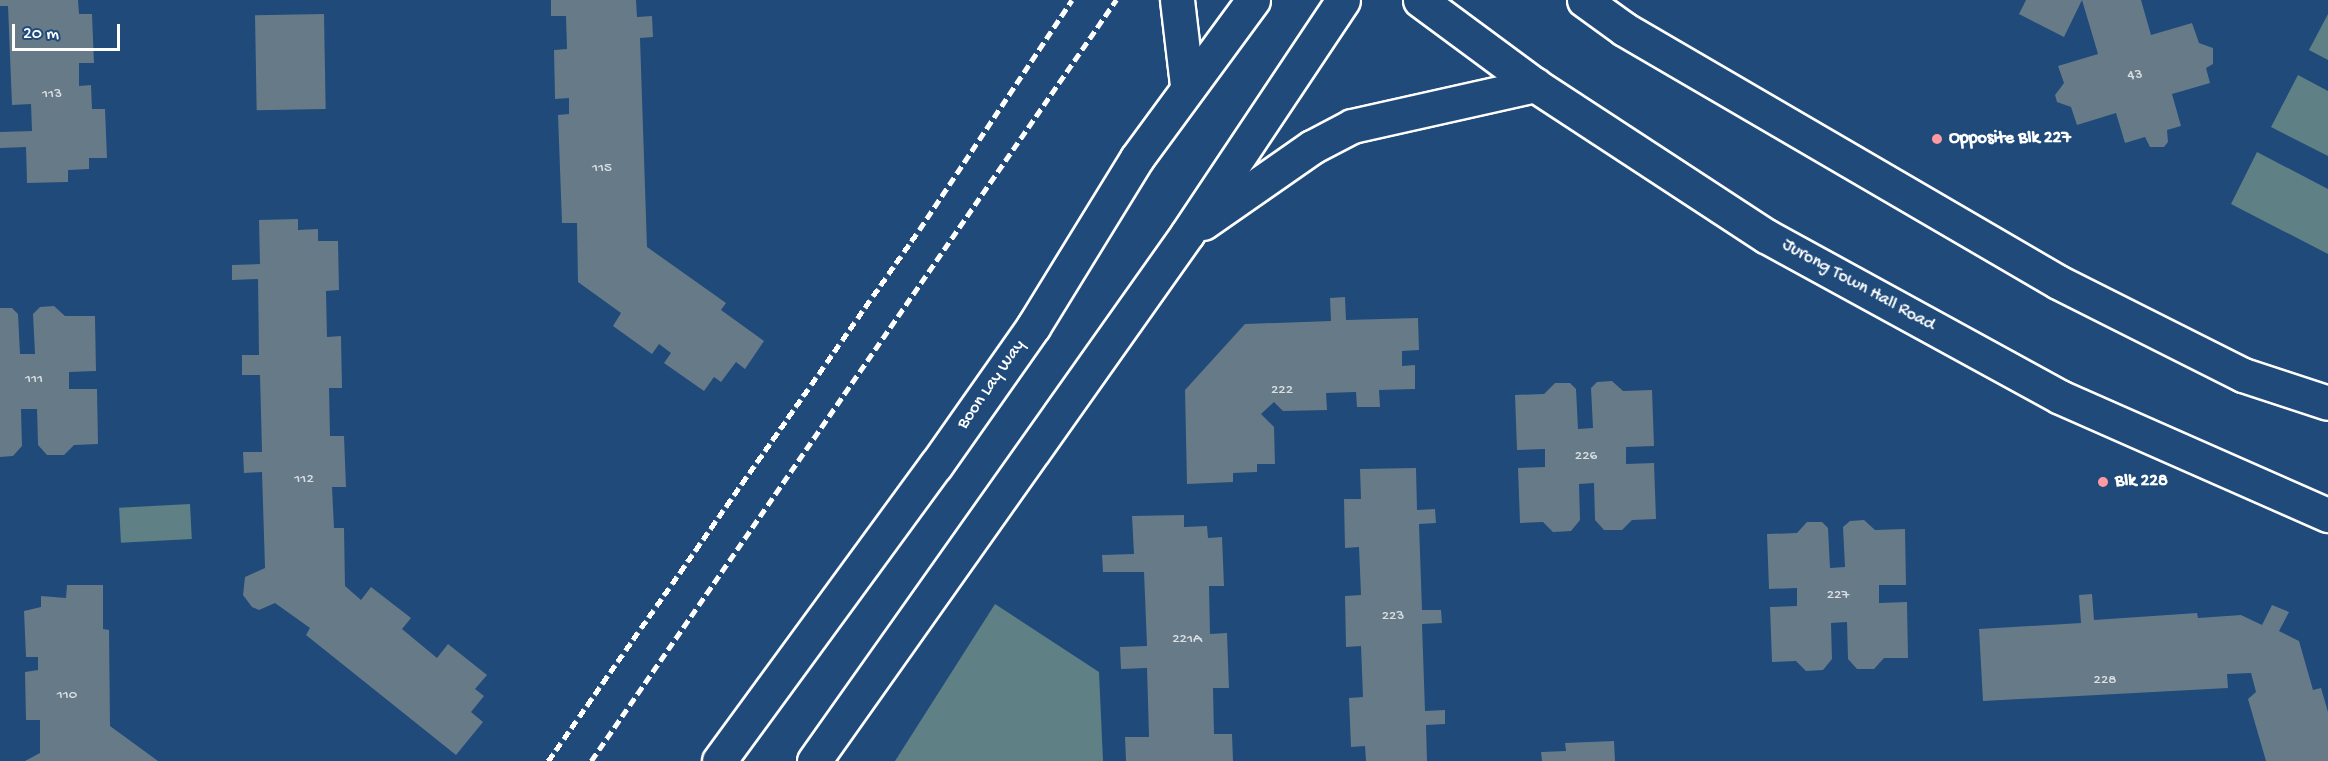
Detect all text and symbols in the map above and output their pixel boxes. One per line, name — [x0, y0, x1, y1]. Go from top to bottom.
scale bar — [15, 12, 123, 50]
text: 20 m — [23, 24, 59, 45]
house number: 43 — [2128, 67, 2142, 85]
house number: 113 — [42, 86, 62, 104]
place label: Opposite Blk 227 — [1949, 128, 2071, 150]
marker: Opposite Blk 227 — [1930, 132, 1944, 146]
house number: 115 — [592, 160, 612, 178]
street label: Jurong Town Hall Road — [1778, 235, 1938, 337]
street label: Boon Lay Way — [953, 336, 1031, 434]
house number: 111 — [25, 371, 43, 389]
house number: 222 — [1271, 382, 1293, 400]
house number: 226 — [1575, 448, 1597, 466]
house number: 112 — [294, 471, 314, 489]
place label: Blk 228 — [2115, 471, 2168, 493]
marker: Blk 228 — [2096, 475, 2110, 489]
house number: 227 — [1827, 587, 1849, 605]
house number: 223 — [1382, 608, 1404, 626]
house number: 221A — [1172, 631, 1202, 649]
house number: 228 — [2094, 672, 2116, 690]
house number: 110 — [57, 687, 77, 705]

